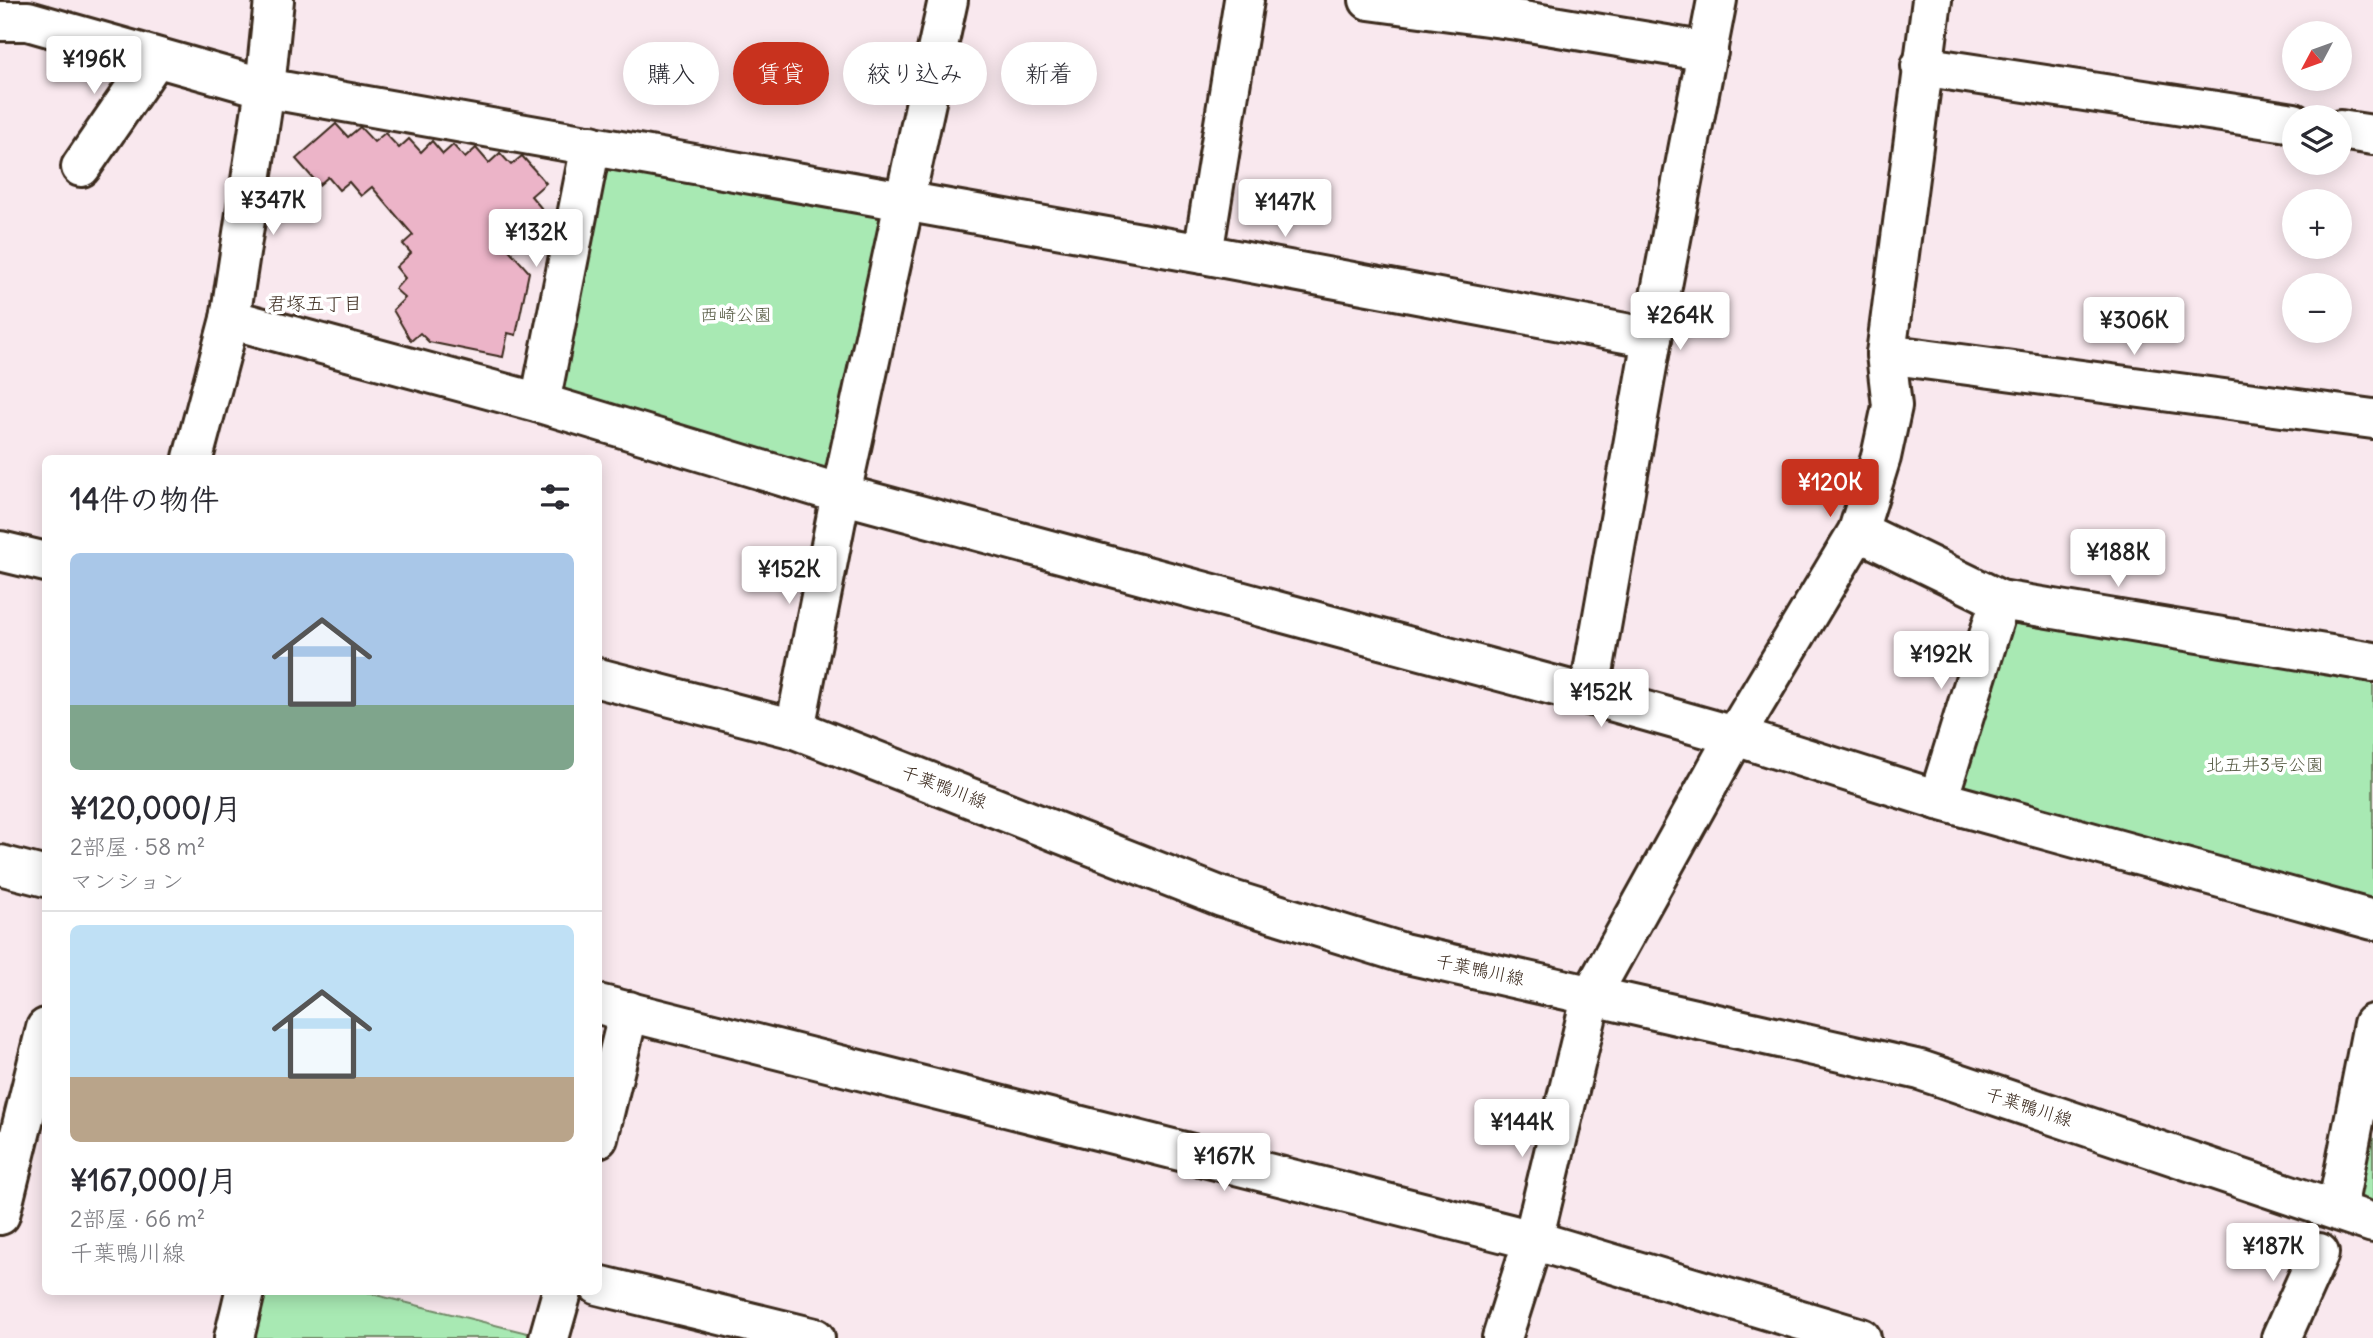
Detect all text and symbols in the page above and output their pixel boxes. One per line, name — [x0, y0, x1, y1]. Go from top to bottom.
north arrow — [2282, 21, 2352, 91]
map controls — [2282, 21, 2352, 343]
pin: ¥196K — [45, 36, 143, 96]
chip: 購入 — [623, 42, 719, 105]
chip: 賃貸 — [733, 42, 829, 105]
chip: 絞り込み — [843, 42, 987, 105]
chip: 新着 — [1001, 42, 1097, 105]
text: ¥196K — [62, 44, 126, 73]
button: layers — [2282, 105, 2352, 175]
pin: ¥347K — [224, 177, 322, 237]
pin: ¥147K — [1236, 180, 1334, 239]
text: ¥347K — [240, 185, 306, 214]
text: ¥147K — [1254, 187, 1316, 216]
button: + — [2282, 189, 2352, 259]
pin: ¥132K — [487, 210, 585, 269]
text: ¥132K — [505, 217, 567, 246]
button: − — [2282, 273, 2352, 343]
district label: 君塚五丁目 — [267, 291, 363, 315]
pin: ¥264K — [1631, 292, 1729, 352]
pin: ¥306K — [2085, 298, 2183, 357]
text: ¥264K — [1647, 300, 1713, 329]
park label: 西崎公園 — [700, 303, 772, 326]
text: ¥306K — [2099, 305, 2169, 334]
pin: ¥120K — [1781, 460, 1879, 519]
text: ¥120K — [1798, 467, 1862, 496]
icon: filters — [536, 478, 574, 516]
text: 14件の物件 — [70, 480, 219, 518]
pin: ¥188K — [2069, 530, 2167, 589]
text: ¥188K — [2086, 537, 2150, 566]
pin: ¥152K — [740, 546, 838, 606]
text: ¥152K — [758, 554, 820, 583]
icon: home — [259, 599, 385, 725]
pin: ¥192K — [1892, 632, 1990, 691]
text: ¥192K — [1910, 639, 1972, 668]
pin: ¥152K — [1552, 670, 1650, 729]
text: ¥152K — [1570, 677, 1632, 706]
park label: 北五井3号公園 — [2206, 753, 2324, 776]
street label: 千葉鴨川線 — [898, 760, 990, 813]
text: ¥120,000/月 — [70, 789, 242, 827]
text: 2部屋 · 58 m² — [70, 832, 205, 861]
text: マンション — [70, 866, 184, 895]
street label: 千葉鴨川線 — [1434, 949, 1527, 990]
icon: home — [259, 971, 385, 1097]
street label: 千葉鴨川線 — [1983, 1082, 2076, 1131]
pin: ¥144K — [1473, 1100, 1571, 1159]
text: ¥144K — [1490, 1107, 1554, 1136]
pin: ¥167K — [1175, 1134, 1273, 1193]
text: ¥167K — [1193, 1141, 1255, 1170]
text: ¥167,000/月 — [70, 1161, 238, 1199]
text: 2部屋 · 66 m² — [70, 1204, 205, 1233]
pin: ¥187K — [2224, 1224, 2322, 1283]
text: ¥187K — [2242, 1231, 2304, 1260]
text: 千葉鴨川線 — [70, 1238, 185, 1267]

